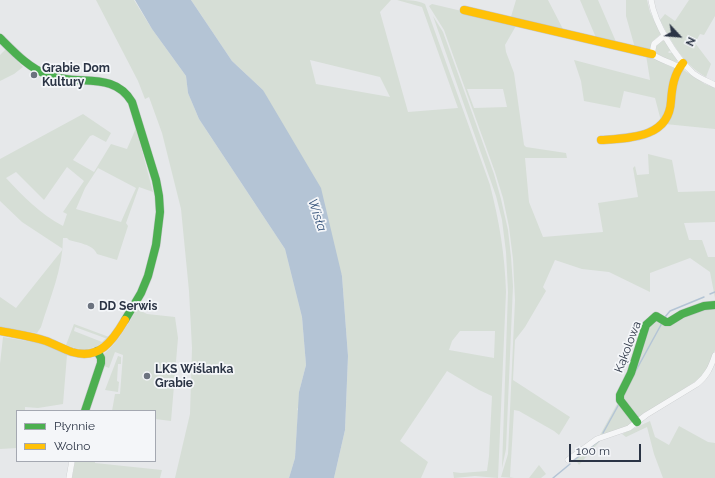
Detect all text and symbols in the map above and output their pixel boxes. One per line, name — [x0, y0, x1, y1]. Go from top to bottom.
north arrow — [659, 16, 699, 56]
text: N — [683, 35, 698, 48]
place label: Grabie Dom Kultury — [42, 61, 110, 89]
marker: Grabie Dom Kultury — [29, 70, 39, 80]
water label: Wisła — [304, 197, 330, 233]
place label: DD Serwis — [99, 299, 157, 313]
marker: DD Serwis — [86, 301, 96, 311]
street label: Kąkolowa — [612, 319, 644, 375]
place label: LKS Wiślanka Grabie — [155, 362, 233, 390]
marker: LKS Wiślanka Grabie — [142, 371, 152, 381]
legend — [16, 410, 156, 462]
text: Płynnie — [54, 419, 95, 433]
scale bar — [571, 436, 643, 462]
text: Wolno — [54, 439, 90, 453]
text: 100 m — [576, 444, 610, 458]

